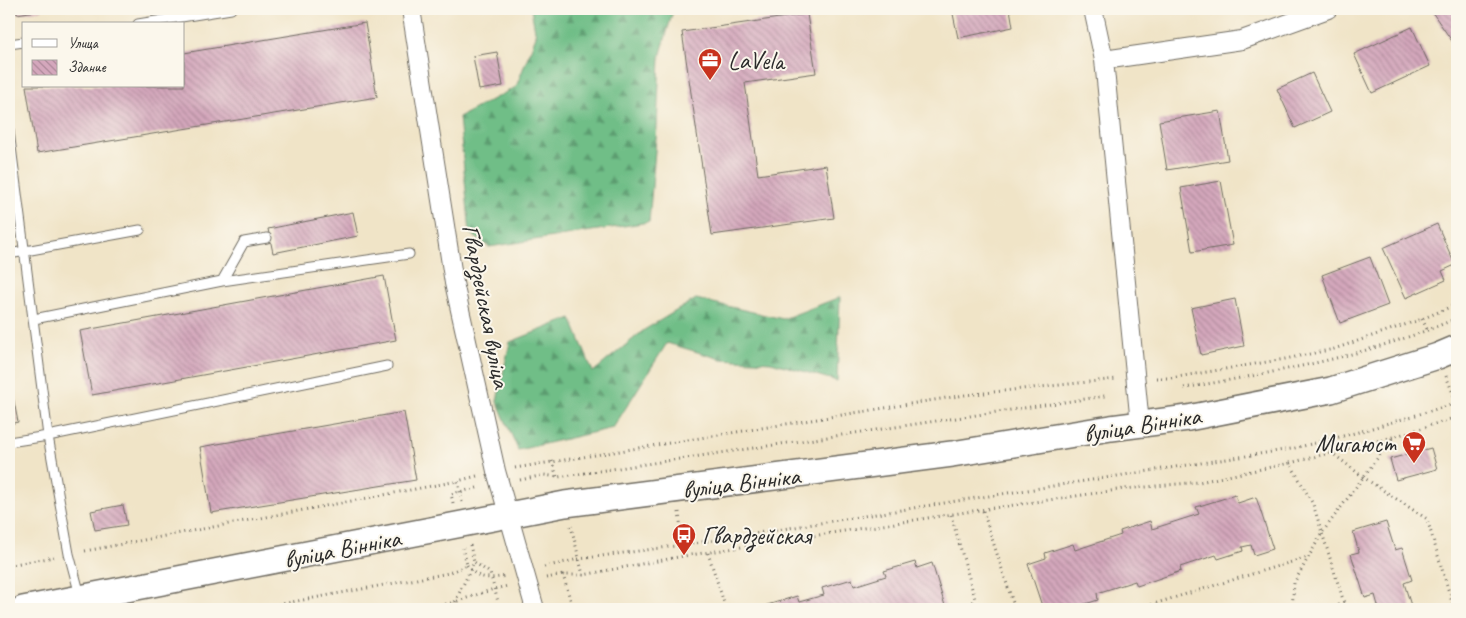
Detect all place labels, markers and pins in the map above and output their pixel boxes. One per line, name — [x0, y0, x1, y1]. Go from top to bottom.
place label: LaVela — [728, 45, 786, 77]
office icon: LaVela — [697, 47, 723, 81]
place label: Мигаюст — [1315, 428, 1397, 460]
supermarket icon: Мигаюст — [1401, 430, 1427, 464]
place label: Гвардзейская — [702, 520, 813, 553]
bus stop icon: Гвардзейская — [671, 522, 697, 556]

